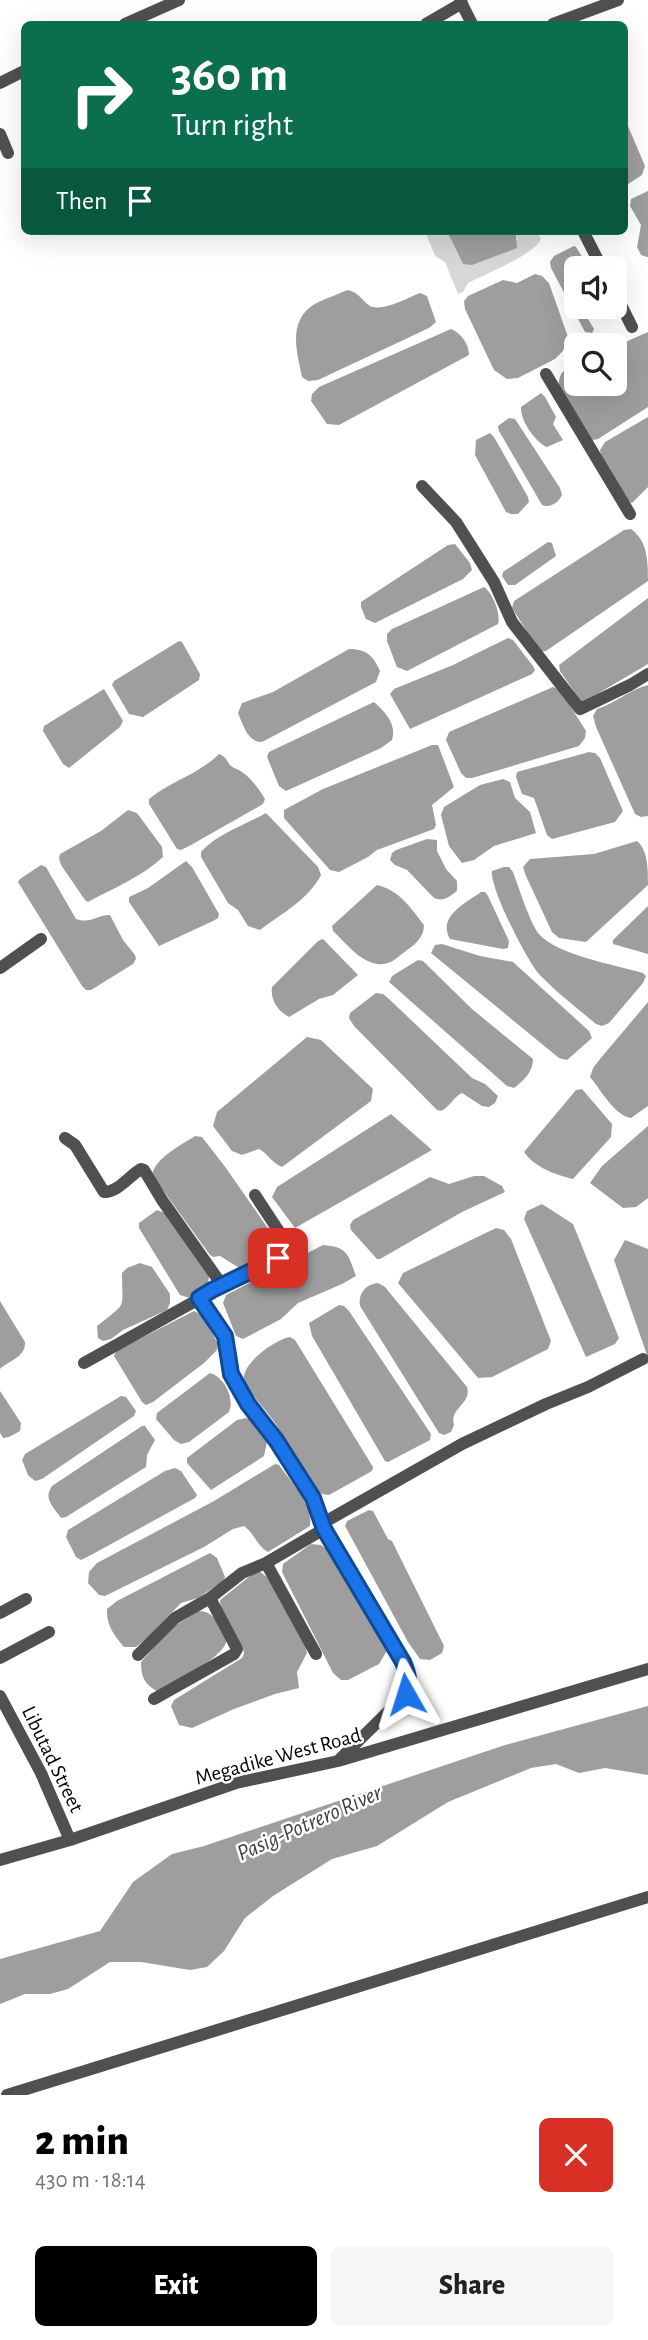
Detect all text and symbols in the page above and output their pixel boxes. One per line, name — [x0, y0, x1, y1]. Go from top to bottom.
icon: right — [56, 49, 147, 140]
text: 360 m — [171, 51, 288, 100]
text: Turn right — [171, 109, 293, 141]
icon: arrive — [121, 182, 159, 220]
text: Then — [56, 188, 107, 214]
map controls — [564, 256, 627, 396]
button: sound — [564, 256, 627, 319]
button: search — [564, 333, 627, 396]
pin — [248, 1228, 308, 1288]
icon: arrive — [259, 1239, 297, 1277]
position arrow — [369, 1657, 443, 1731]
street label: Libutad Street — [18, 1703, 87, 1816]
street label: Megadike West Road — [193, 1724, 363, 1789]
water label: Pasig-Potrero River — [234, 1781, 386, 1866]
button: close — [539, 2118, 613, 2192]
text: 2 min — [35, 2120, 129, 2162]
text: 430 m · 18:14 — [35, 2169, 146, 2192]
button: Exit — [35, 2246, 317, 2326]
button: Share — [331, 2246, 613, 2326]

